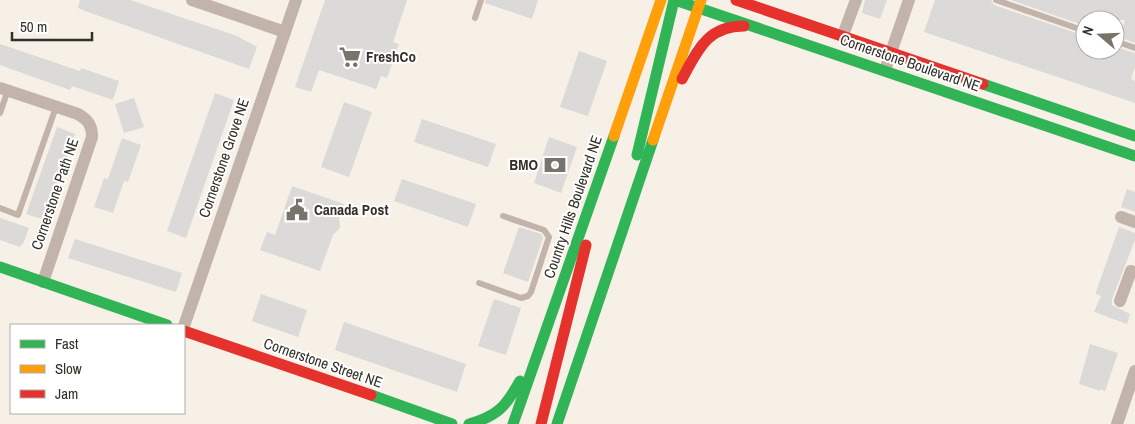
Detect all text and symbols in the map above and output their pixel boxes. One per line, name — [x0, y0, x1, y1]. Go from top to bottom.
scale bar — [12, 10, 92, 42]
north arrow — [1075, 10, 1125, 60]
text: 50 m — [20, 16, 47, 37]
text: N — [1078, 24, 1098, 38]
street label: Cornerstone Boulevard NE — [837, 29, 983, 96]
supermarket icon: FreshCo — [337, 44, 363, 70]
place label: FreshCo — [366, 46, 416, 67]
street label: Cornerstone Grove NE — [193, 95, 254, 220]
street label: Country Hills Boulevard NE — [538, 133, 607, 281]
street label: Cornerstone Path NE — [26, 135, 83, 253]
bank icon: BMO — [542, 152, 568, 178]
place label: BMO — [509, 154, 538, 175]
public building icon: Canada Post — [284, 197, 310, 223]
place label: Canada Post — [314, 199, 389, 220]
legend — [10, 324, 185, 414]
street label: Cornerstone Street NE — [261, 332, 385, 393]
text: Fast — [55, 333, 79, 354]
text: Slow — [55, 358, 82, 379]
text: Jam — [55, 383, 78, 404]

